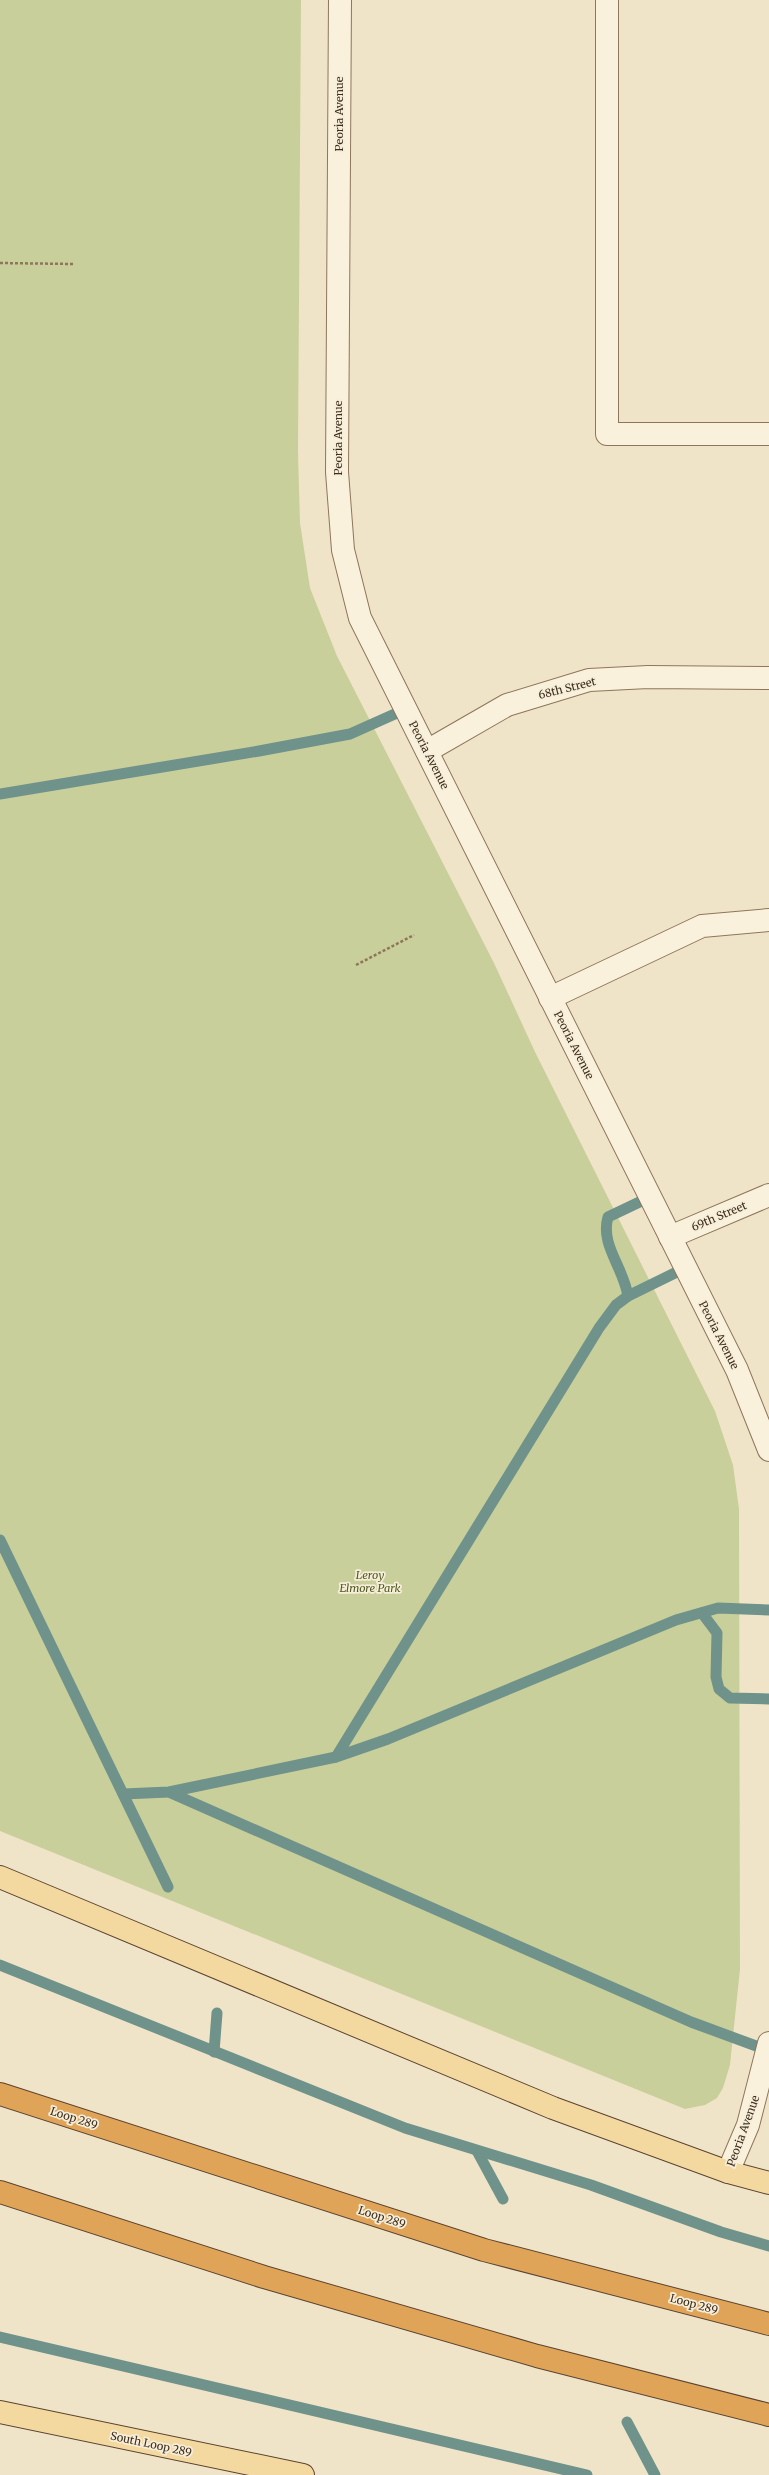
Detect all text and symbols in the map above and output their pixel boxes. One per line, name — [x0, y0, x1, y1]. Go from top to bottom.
street label: Peoria Avenue — [332, 76, 346, 151]
street label: Peoria Avenue — [331, 400, 345, 475]
street label: 68th Street — [537, 674, 598, 702]
street label: Peoria Avenue — [406, 718, 452, 792]
street label: Peoria Avenue — [551, 1008, 597, 1082]
street label: 69th Street — [689, 1198, 749, 1234]
street label: Peoria Avenue — [696, 1298, 742, 1372]
park label: Leroy Elmore Park — [339, 1568, 401, 1595]
street label: Peoria Avenue — [724, 2093, 762, 2169]
street label: Loop 289 — [49, 2104, 100, 2132]
street label: Loop 289 — [357, 2203, 408, 2231]
street label: Loop 289 — [669, 2291, 720, 2317]
street label: South Loop 289 — [109, 2429, 193, 2460]

